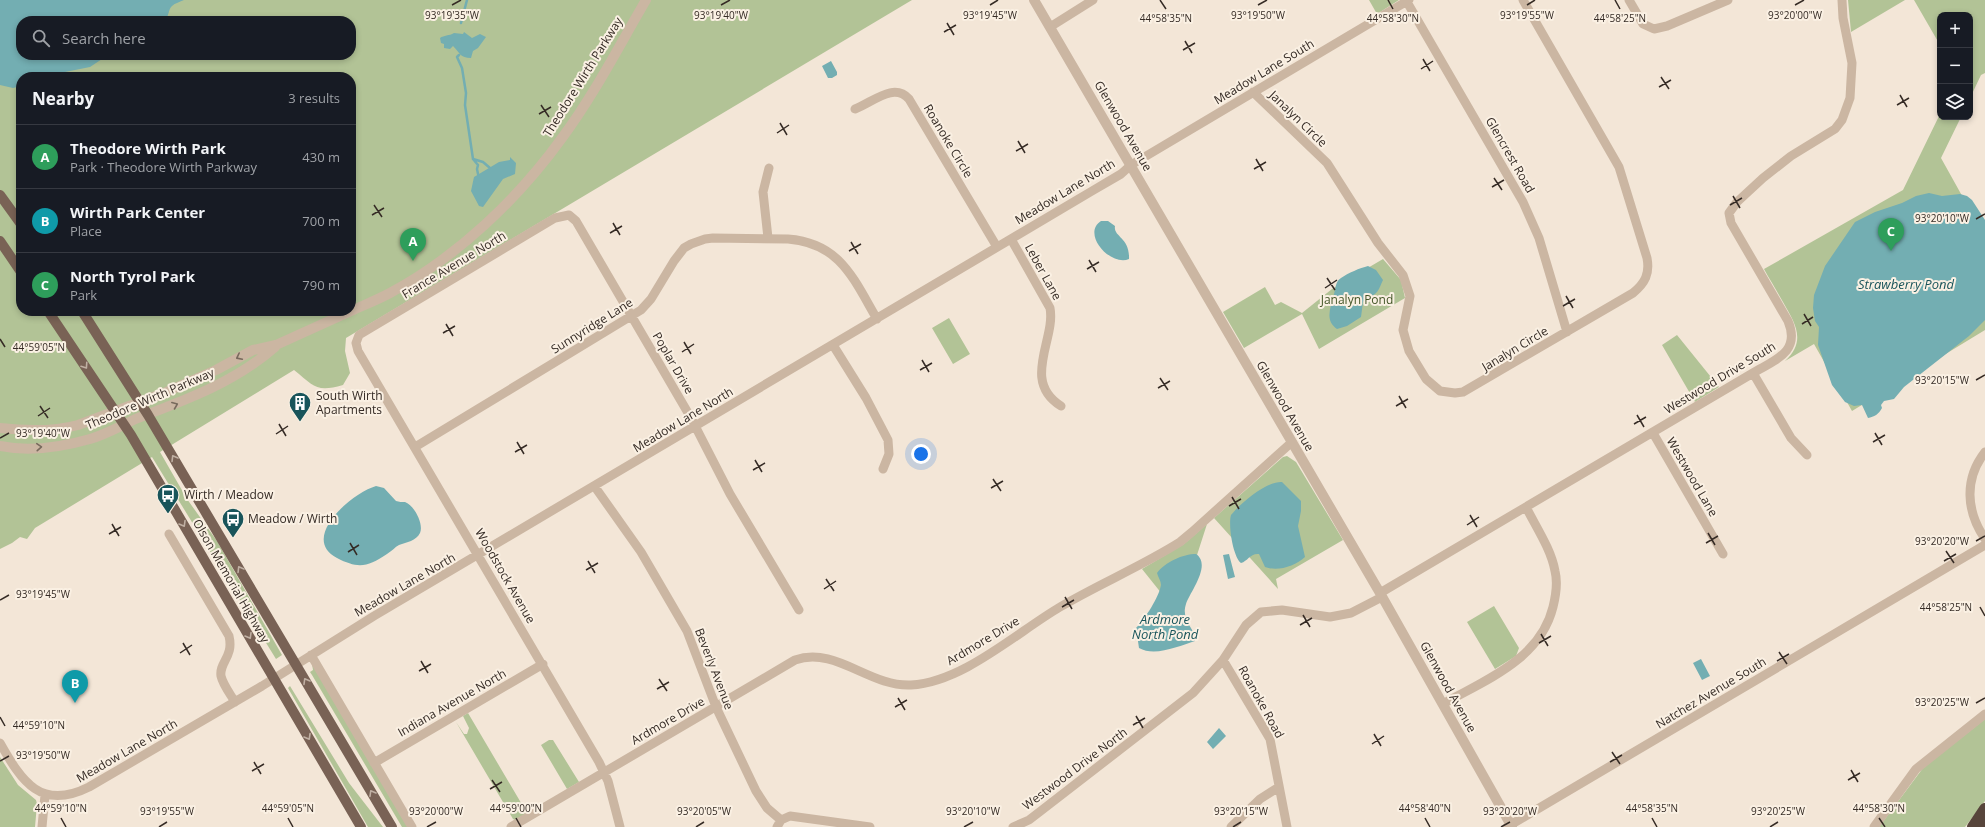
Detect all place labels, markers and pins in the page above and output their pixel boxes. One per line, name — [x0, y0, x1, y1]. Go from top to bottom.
pin: C — [1878, 218, 1904, 251]
pin: A — [400, 228, 426, 261]
place label: South Wirth Apartments — [316, 387, 383, 418]
building icon: South Wirth Apartments — [287, 390, 313, 423]
bus stop icon: Wirth / Meadow — [155, 482, 181, 515]
place label: Wirth / Meadow — [184, 486, 274, 503]
bus stop icon: Meadow / Wirth — [220, 506, 246, 539]
place label: Meadow / Wirth — [248, 510, 337, 527]
pin: B — [62, 670, 88, 703]

